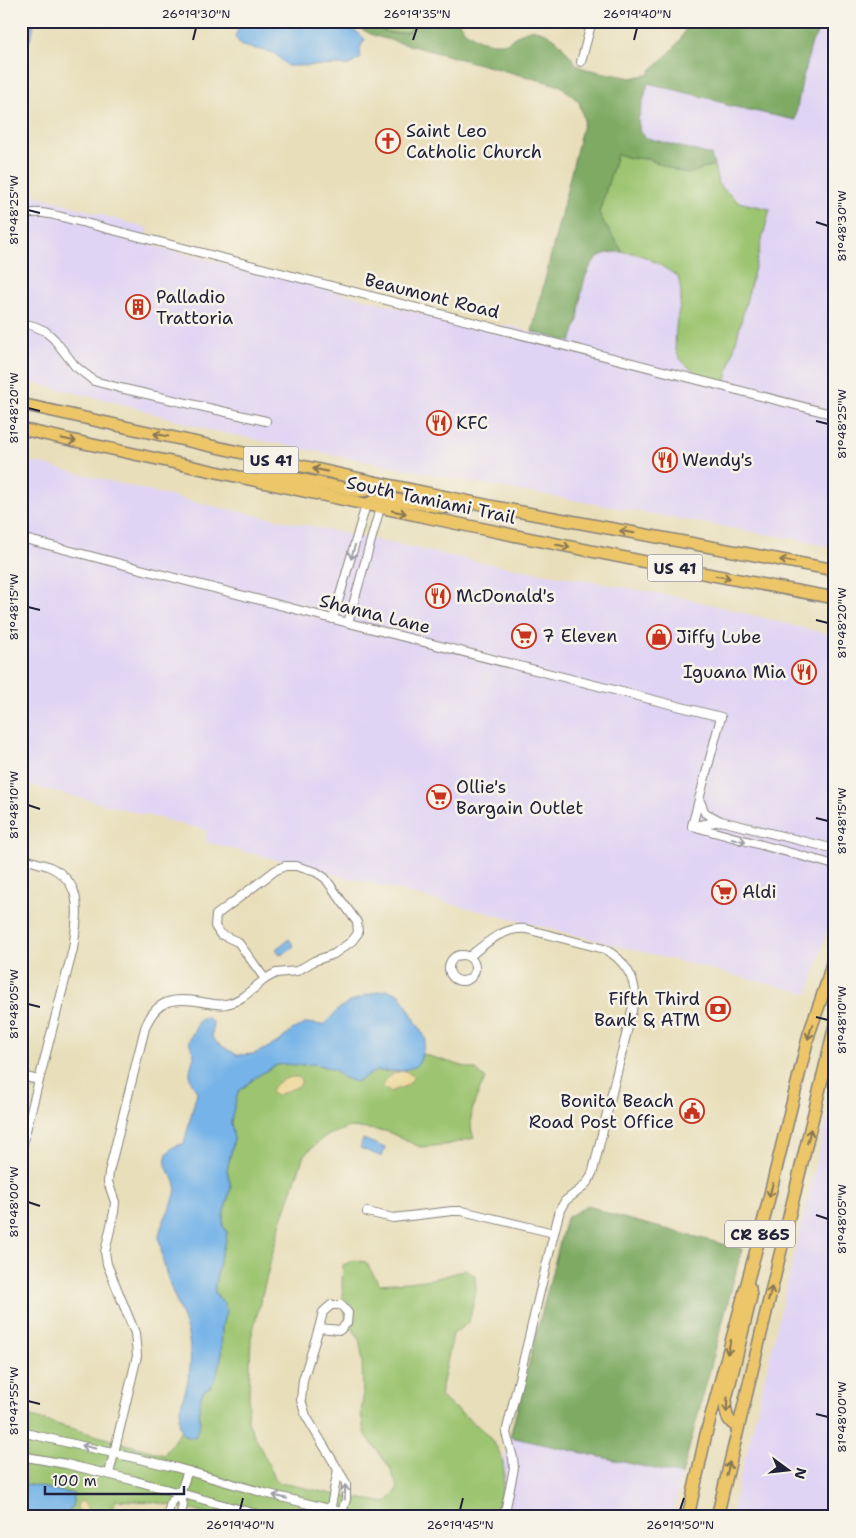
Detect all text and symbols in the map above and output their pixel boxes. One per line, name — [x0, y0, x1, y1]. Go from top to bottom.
text: 26°19'30"N — [162, 6, 230, 22]
text: 26°19'35"N — [383, 6, 451, 22]
text: 26°19'40"N — [603, 6, 671, 22]
place label: Saint Leo Catholic Church — [406, 119, 542, 164]
church icon: Saint Leo Catholic Church — [375, 128, 401, 154]
text: 81°48'25"W — [6, 175, 22, 245]
text: 81°48'30"W — [834, 190, 850, 262]
street label: Beaumont Road — [362, 268, 502, 324]
place label: Palladio Trattoria — [156, 285, 233, 330]
building icon: Palladio Trattoria — [125, 294, 151, 320]
text: 81°48'20"W — [6, 372, 22, 444]
text: 81°48'25"W — [834, 389, 850, 459]
restaurant icon: KFC — [426, 410, 452, 436]
place label: KFC — [456, 411, 488, 435]
one-way arrow — [154, 430, 170, 439]
one-way arrow — [60, 436, 76, 445]
road number: US 41 — [244, 446, 298, 474]
restaurant icon: Wendy's — [652, 447, 678, 473]
place label: Wendy's — [682, 448, 753, 472]
one-way arrow — [312, 465, 328, 474]
street label: South Tamiami Trail — [344, 470, 518, 530]
one-way arrow — [390, 507, 406, 517]
one-way arrow — [619, 527, 635, 536]
one-way arrow — [555, 541, 571, 551]
one-way arrow — [347, 543, 357, 559]
road number: US 41 — [648, 554, 702, 582]
one-way arrow — [779, 556, 795, 566]
text: 81°48'15"W — [6, 573, 22, 641]
one-way arrow — [714, 573, 730, 583]
restaurant icon: McDonald's — [425, 583, 451, 609]
place label: McDonald's — [456, 584, 555, 608]
text: 81°48'20"W — [834, 587, 850, 659]
street label: Shanna Lane — [317, 589, 433, 639]
supermarket icon: 7 Eleven — [511, 623, 537, 649]
place label: 7 Eleven — [542, 624, 617, 648]
shop icon: Jiffy Lube — [646, 624, 672, 650]
place label: Jiffy Lube — [676, 625, 762, 649]
restaurant icon: Iguana Mia — [791, 659, 817, 685]
place label: Iguana Mia — [683, 660, 786, 684]
text: 81°48'10"W — [6, 771, 22, 839]
place label: Ollie's Bargain Outlet — [456, 775, 583, 820]
supermarket icon: Ollie's Bargain Outlet — [426, 784, 452, 810]
text: 81°48'15"W — [834, 787, 850, 855]
one-way arrow — [731, 836, 747, 845]
supermarket icon: Aldi — [711, 879, 737, 905]
place label: Aldi — [742, 880, 777, 904]
text: 81°48'05"W — [6, 969, 22, 1039]
text: 81°48'10"W — [834, 986, 850, 1054]
place label: Fifth Third Bank & ATM — [594, 987, 700, 1032]
bank icon: Fifth Third Bank & ATM — [705, 996, 731, 1022]
one-way arrow — [804, 1024, 814, 1040]
place label: Bonita Beach Road Post Office — [529, 1089, 674, 1134]
public building icon: Bonita Beach Road Post Office — [679, 1098, 705, 1124]
one-way arrow — [805, 1129, 814, 1145]
text: 81°48'00"W — [6, 1166, 22, 1238]
one-way arrow — [766, 1181, 775, 1197]
text: 81°48'05"W — [834, 1184, 850, 1254]
road number: CR 865 — [725, 1220, 795, 1248]
one-way arrow — [766, 1287, 775, 1303]
one-way arrow — [724, 1338, 733, 1354]
text: 81°47'55"W — [6, 1367, 22, 1435]
text: 81°48'00"W — [834, 1381, 850, 1453]
one-way arrow — [722, 1397, 731, 1413]
one-way arrow — [82, 1442, 98, 1451]
north arrow — [764, 1446, 814, 1496]
one-way arrow — [724, 1462, 733, 1478]
scale bar — [45, 1463, 184, 1495]
text: N — [790, 1466, 811, 1481]
text: 100 m — [52, 1471, 97, 1491]
one-way arrow — [341, 1485, 350, 1501]
one-way arrow — [273, 1492, 289, 1501]
text: 26°19'40"N — [206, 1517, 274, 1533]
text: 26°19'45"N — [426, 1517, 494, 1533]
text: 26°19'50"N — [646, 1517, 714, 1533]

